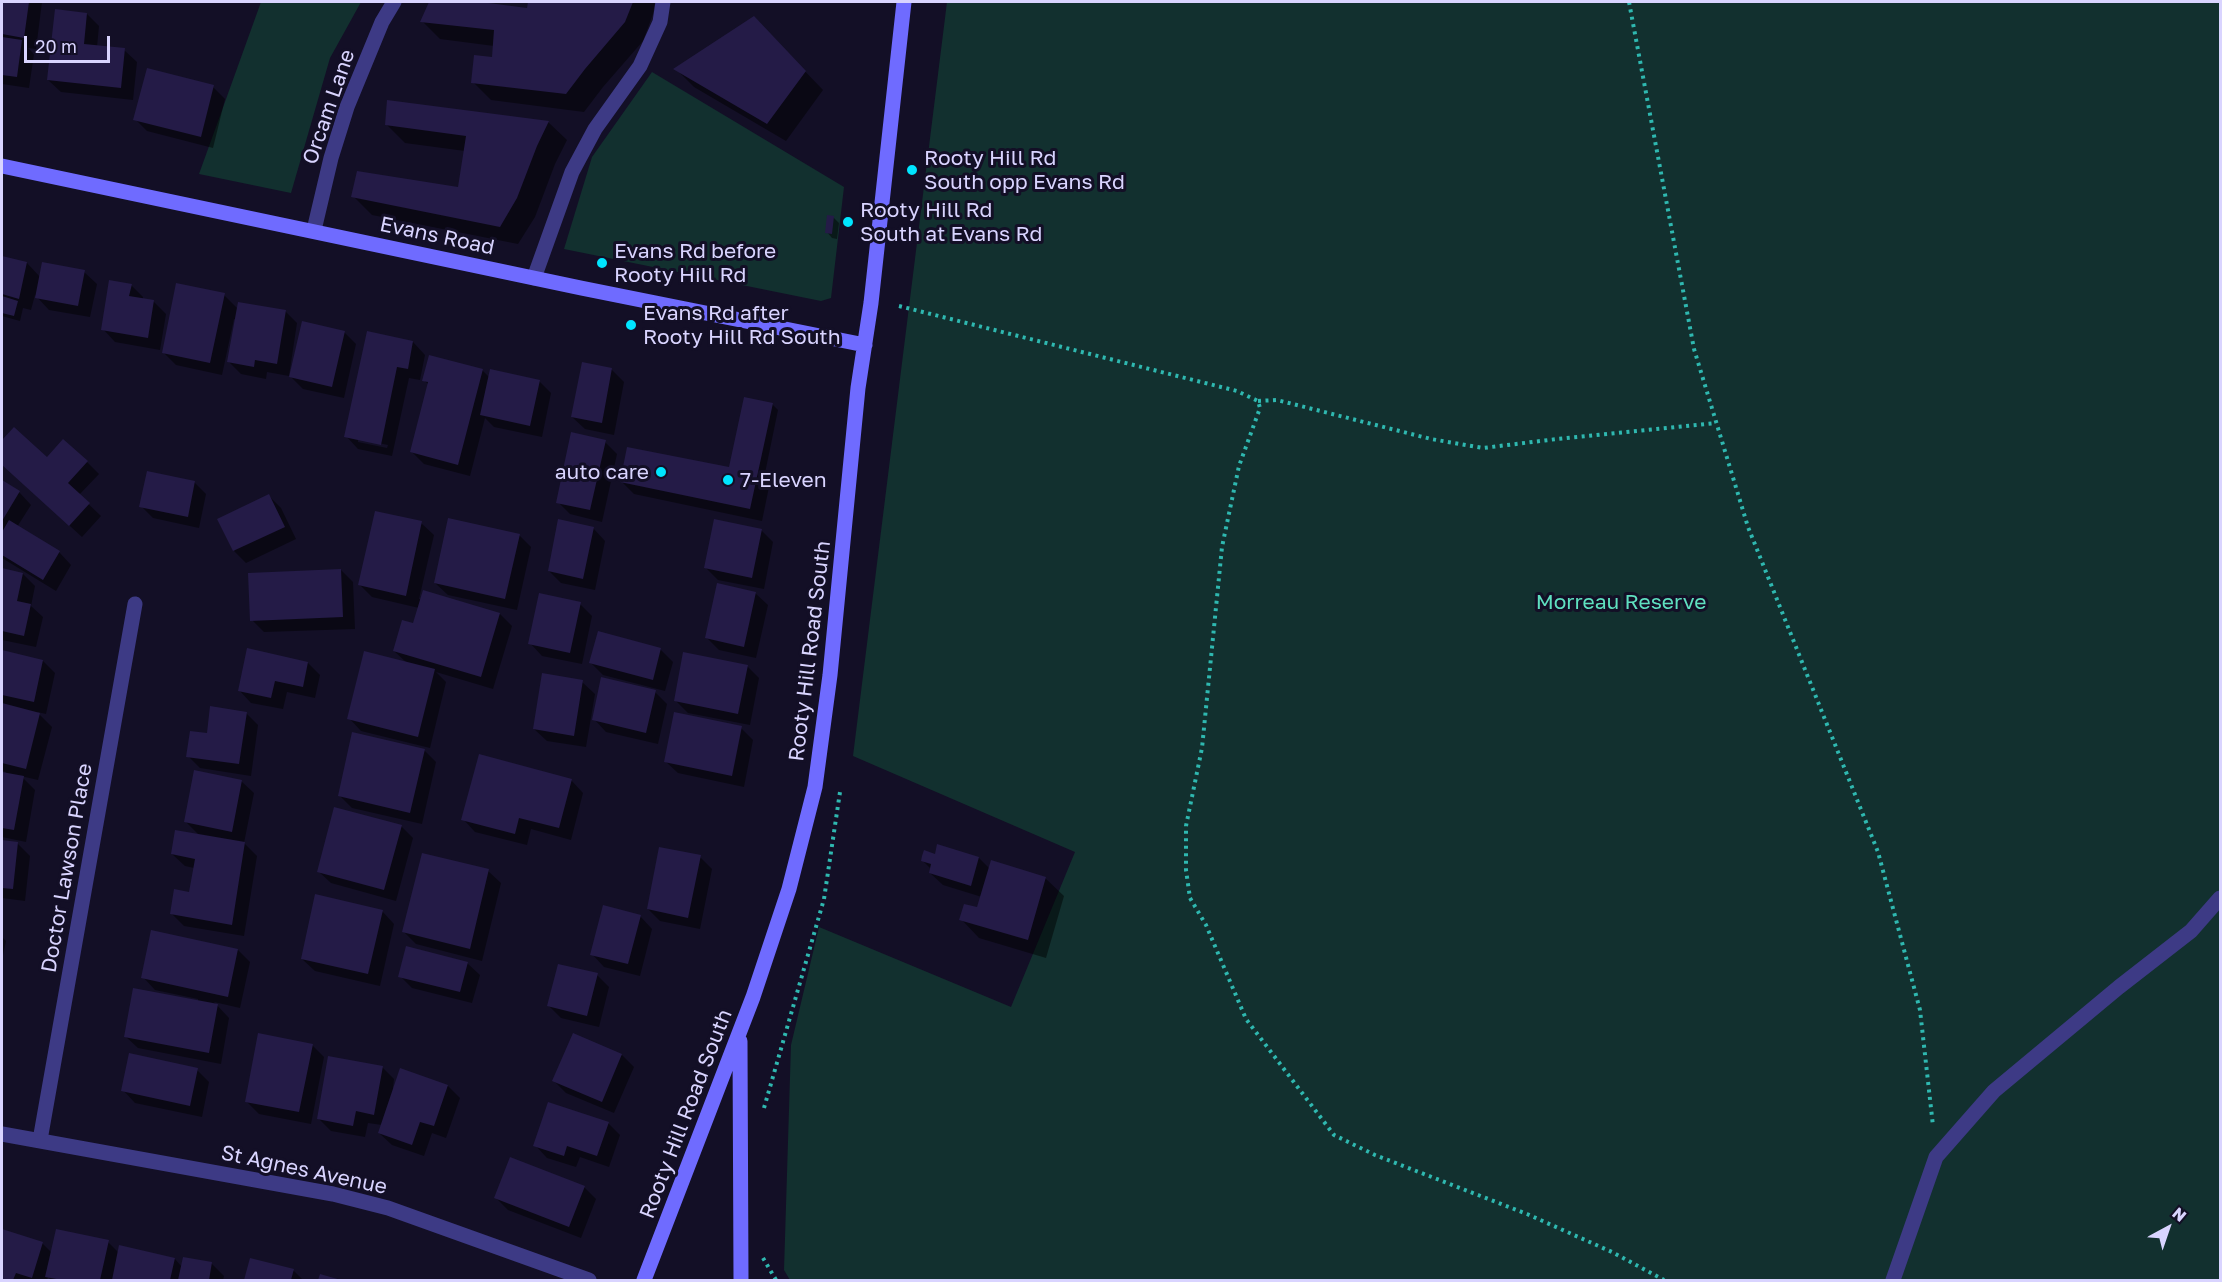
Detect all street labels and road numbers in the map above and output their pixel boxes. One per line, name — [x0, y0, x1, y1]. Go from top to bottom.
street label: Orcam Lane — [298, 46, 360, 168]
street label: Evans Road — [377, 212, 497, 260]
street label: Rooty Hill Road South — [784, 539, 836, 763]
street label: Doctor Lawson Place — [36, 761, 98, 975]
street label: Rooty Hill Road South — [634, 1006, 738, 1222]
street label: St Agnes Avenue — [219, 1140, 389, 1200]

